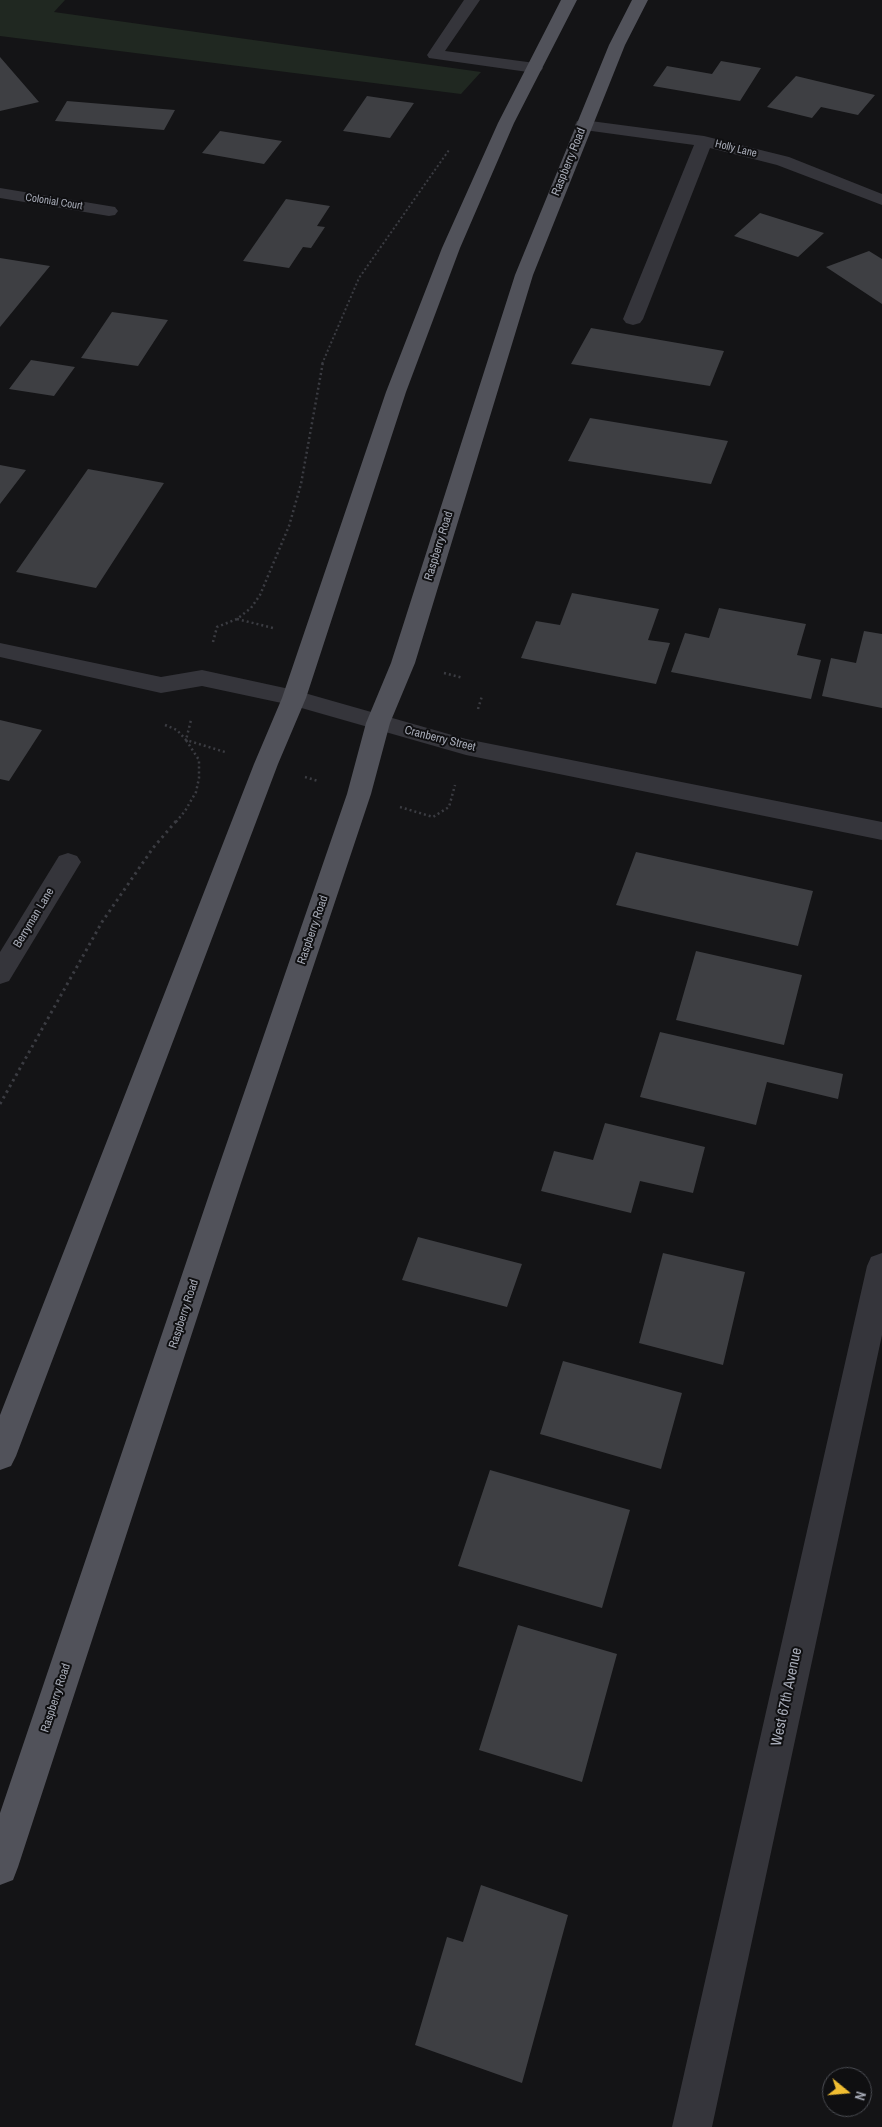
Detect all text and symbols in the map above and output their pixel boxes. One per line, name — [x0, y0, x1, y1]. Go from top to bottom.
street label: Raspberry Road — [549, 126, 589, 198]
street label: Holly Lane — [714, 137, 758, 161]
street label: Colonial Court — [24, 191, 84, 213]
street label: Raspberry Road — [422, 510, 456, 582]
street label: Cranberry Street — [403, 723, 477, 755]
street label: Berryman Lane — [11, 885, 57, 951]
street label: Raspberry Road — [295, 894, 331, 966]
street label: Raspberry Road — [166, 1278, 202, 1350]
street label: West 67th Avenue — [768, 1646, 806, 1748]
street label: Raspberry Road — [38, 1662, 74, 1734]
north arrow — [822, 2067, 872, 2117]
text: N — [851, 2089, 870, 2103]

